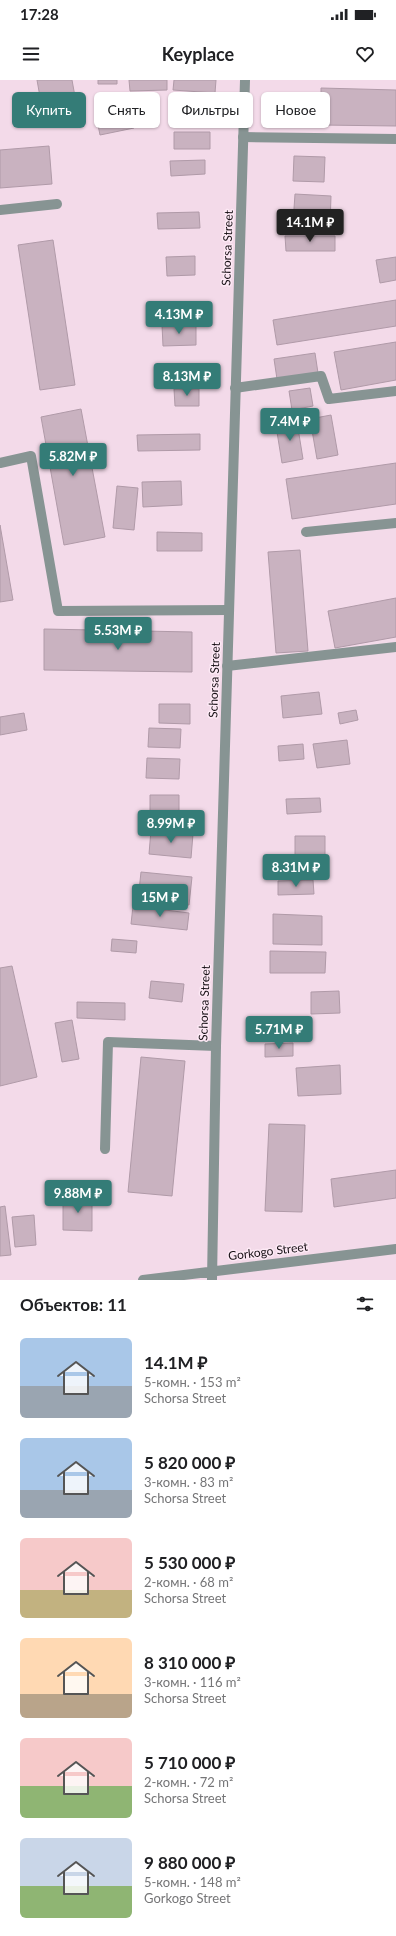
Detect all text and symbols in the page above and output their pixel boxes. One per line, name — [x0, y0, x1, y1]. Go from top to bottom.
text: 17:28 — [20, 5, 59, 23]
icon: menu — [20, 43, 42, 65]
text: Keyplace — [162, 43, 234, 65]
icon: heart — [354, 43, 376, 65]
chip: Купить — [12, 92, 86, 128]
chip: Снять — [94, 92, 160, 128]
chip: Фильтры — [168, 92, 253, 128]
chip: Новое — [261, 92, 330, 128]
street label: Schorsa Street — [218, 209, 236, 286]
pin: 14.1M ₽ — [273, 209, 347, 243]
text: 14.1M ₽ — [286, 214, 334, 230]
pin: 4.13M ₽ — [142, 301, 216, 335]
text: 4.13M ₽ — [155, 306, 203, 322]
pin: 8.13M ₽ — [150, 363, 224, 397]
text: 8.13M ₽ — [163, 368, 211, 384]
pin: 7.4M ₽ — [257, 408, 323, 442]
text: 7.4M ₽ — [269, 413, 311, 429]
pin: 5.82M ₽ — [36, 443, 110, 477]
text: 5.82M ₽ — [49, 448, 97, 464]
pin: 5.53M ₽ — [81, 617, 155, 651]
text: 5.53M ₽ — [94, 622, 142, 638]
street label: Schorsa Street — [205, 641, 223, 718]
pin: 8.99M ₽ — [134, 810, 208, 844]
text: 8.99M ₽ — [147, 815, 195, 831]
pin: 8.31M ₽ — [259, 854, 333, 888]
text: 8.31M ₽ — [272, 859, 320, 875]
pin: 15M ₽ — [132, 884, 188, 918]
text: 15M ₽ — [141, 889, 179, 905]
street label: Schorsa Street — [195, 964, 213, 1041]
pin: 5.71M ₽ — [242, 1016, 316, 1050]
text: 5.71M ₽ — [255, 1021, 303, 1037]
pin: 9.88M ₽ — [41, 1180, 115, 1214]
text: 9.88M ₽ — [54, 1185, 102, 1201]
street label: Gorkogo Street — [227, 1239, 309, 1263]
icon: filters — [354, 1293, 376, 1315]
text: Объектов: 11 — [20, 1294, 127, 1315]
text: 14.1M ₽ — [144, 1352, 208, 1373]
icon: home — [52, 1354, 100, 1402]
text: 5-комн. · 153 m² — [144, 1374, 241, 1390]
text: Schorsa Street — [144, 1390, 226, 1406]
text: 5 820 000 ₽ — [144, 1452, 235, 1473]
icon: home — [52, 1454, 100, 1502]
text: 3-комн. · 83 m² — [144, 1474, 233, 1490]
text: Schorsa Street — [144, 1490, 226, 1506]
text: 5 530 000 ₽ — [144, 1552, 235, 1573]
icon: home — [52, 1554, 100, 1602]
text: 2-комн. · 68 m² — [144, 1574, 233, 1590]
text: Schorsa Street — [144, 1590, 226, 1606]
text: 8 310 000 ₽ — [144, 1652, 235, 1673]
icon: home — [52, 1654, 100, 1702]
text: 3-комн. · 116 m² — [144, 1674, 241, 1690]
text: Schorsa Street — [144, 1690, 226, 1706]
text: 5 710 000 ₽ — [144, 1752, 235, 1773]
icon: home — [52, 1754, 100, 1802]
text: 2-комн. · 72 m² — [144, 1774, 233, 1790]
text: Schorsa Street — [144, 1790, 226, 1806]
text: 9 880 000 ₽ — [144, 1852, 235, 1873]
icon: home — [52, 1854, 100, 1902]
text: 5-комн. · 148 m² — [144, 1874, 241, 1890]
text: Gorkogo Street — [144, 1890, 231, 1906]

